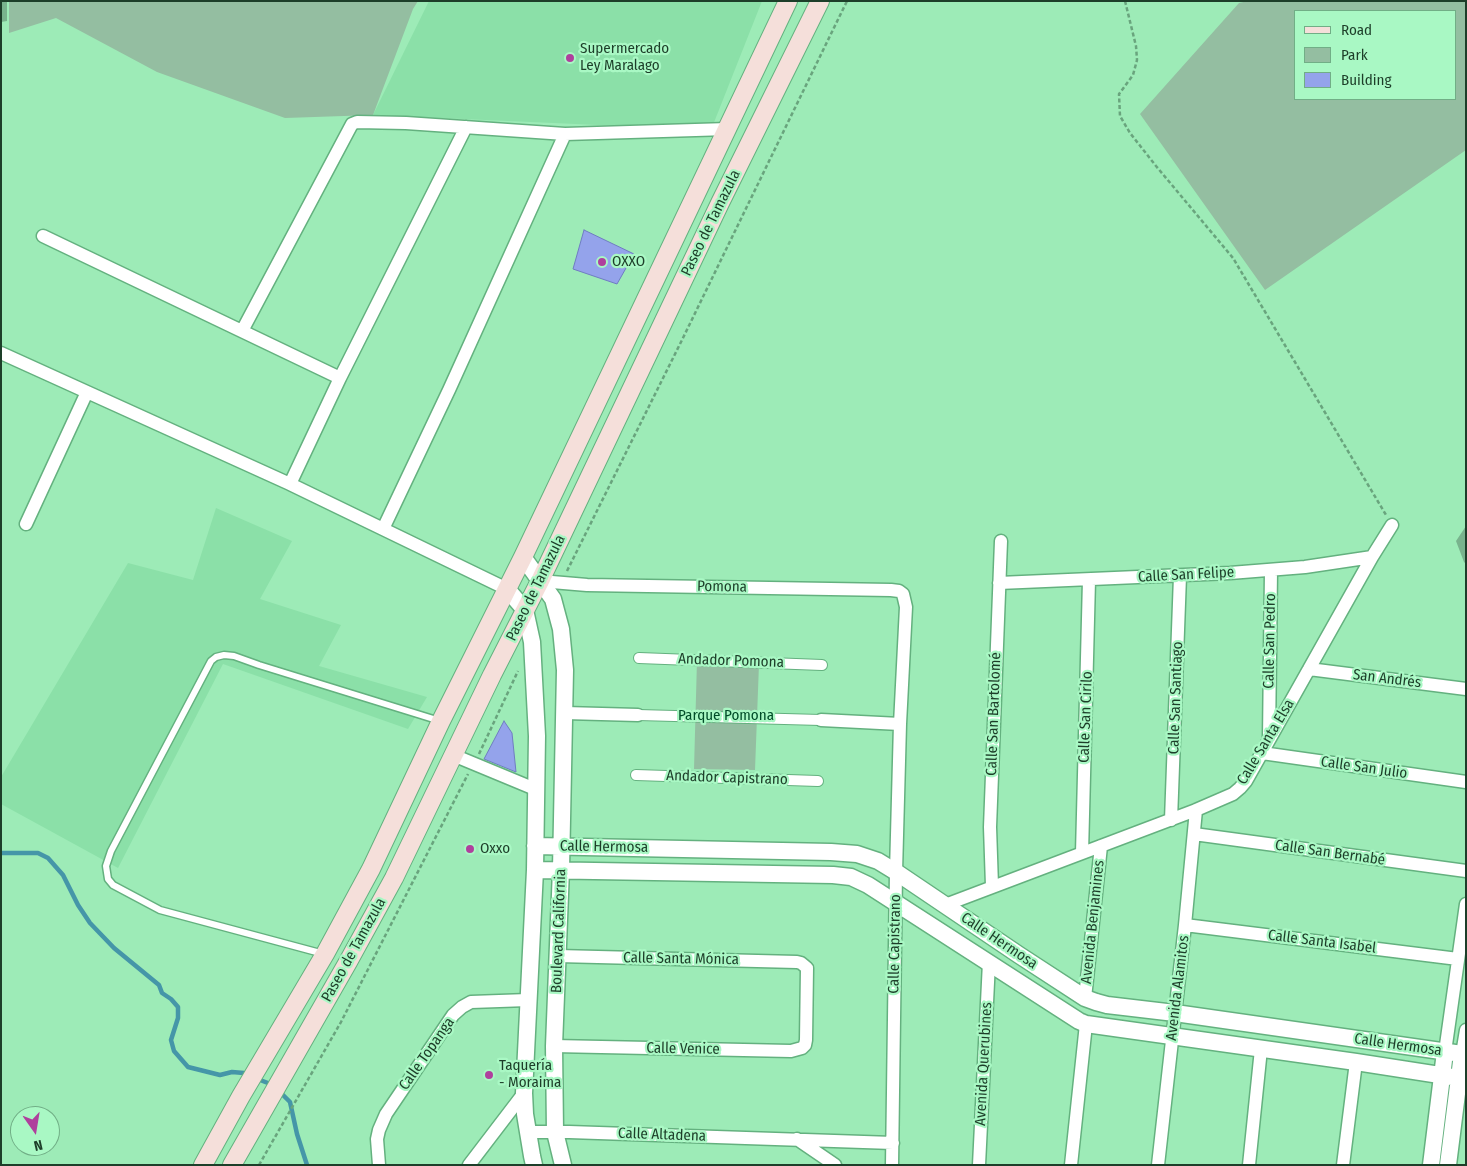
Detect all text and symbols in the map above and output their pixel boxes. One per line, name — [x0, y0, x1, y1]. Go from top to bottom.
legend — [1294, 10, 1457, 100]
text: Road — [1341, 21, 1372, 39]
place label: Supermercado Ley Maralago — [580, 40, 669, 75]
text: Park — [1341, 46, 1368, 64]
marker: Supermercado Ley Maralago — [564, 52, 576, 64]
text: Building — [1341, 71, 1392, 89]
street label: Paseo de Tamazula — [678, 167, 744, 279]
place label: OXXO — [612, 253, 645, 271]
marker: OXXO — [596, 256, 608, 268]
street label: Paseo de Tamazula — [503, 532, 569, 644]
street label: Calle San Felipe — [1137, 563, 1235, 587]
street label: Pomona — [697, 578, 747, 596]
street label: Calle San Pedro — [1260, 593, 1280, 689]
street label: Calle San Santiago — [1165, 641, 1187, 755]
street label: Andador Pomona — [678, 650, 784, 672]
street label: Calle San Bartolomé — [983, 652, 1005, 776]
street label: San Andrés — [1352, 666, 1422, 692]
street label: Calle San Cirilo — [1075, 671, 1097, 763]
street label: Calle Santa Elsa — [1233, 696, 1299, 788]
park label: Parque Pomona — [678, 707, 774, 725]
street label: Calle San Julio — [1320, 753, 1408, 783]
street label: Andador Capistrano — [666, 767, 788, 789]
street label: Calle San Bernabé — [1274, 836, 1386, 870]
street label: Calle Hermosa — [560, 837, 648, 857]
place label: Oxxo — [480, 840, 510, 858]
marker: Oxxo — [464, 843, 476, 855]
street label: Avenida Benjamines — [1078, 859, 1108, 985]
street label: Boulevard California — [548, 869, 570, 993]
street label: Calle Capistrano — [885, 894, 905, 994]
street label: Paseo de Tamazula — [318, 895, 390, 1005]
street label: Calle Hermosa — [957, 909, 1041, 973]
street label: Calle Santa Isabel — [1267, 926, 1377, 958]
street label: Avenida Alamitos — [1163, 934, 1193, 1042]
street label: Calle Santa Mónica — [623, 949, 739, 969]
street label: Avenida Querubines — [972, 1002, 996, 1126]
street label: Calle Topanga — [395, 1014, 459, 1094]
street label: Calle Hermosa — [1353, 1030, 1443, 1060]
street label: Calle Venice — [646, 1039, 720, 1059]
place label: Taquería - Moraima — [499, 1057, 561, 1092]
marker: Taquería - Moraima — [483, 1069, 495, 1081]
north arrow — [10, 1106, 60, 1156]
street label: Calle Altadena — [618, 1124, 706, 1146]
text: N — [32, 1136, 44, 1154]

